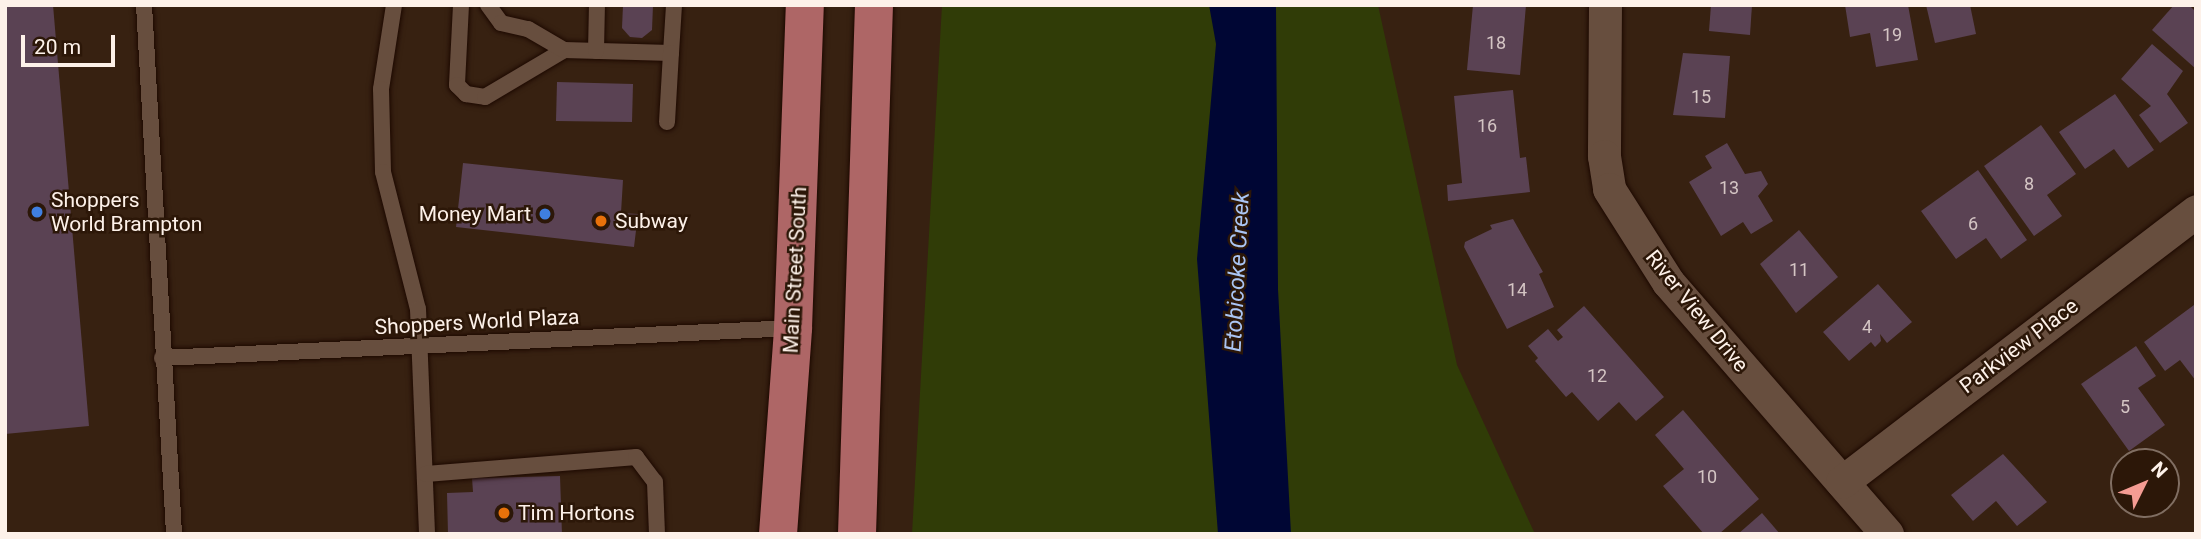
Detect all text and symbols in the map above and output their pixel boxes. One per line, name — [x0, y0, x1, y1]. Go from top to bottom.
scale bar — [24, 21, 119, 65]
house number: 19 — [1882, 24, 1902, 46]
house number: 18 — [1486, 32, 1506, 54]
text: 20 m — [34, 35, 81, 59]
house number: 15 — [1691, 86, 1711, 108]
house number: 16 — [1477, 115, 1497, 137]
house number: 8 — [2024, 173, 2034, 195]
house number: 13 — [1719, 177, 1739, 199]
street label: Main Street South — [778, 186, 812, 354]
place label: Shoppers World Brampton — [51, 187, 202, 237]
water label: Etobicoke Creek — [1220, 191, 1256, 353]
place label: Money Mart — [419, 201, 531, 227]
marker: Shoppers World Brampton — [29, 204, 45, 220]
marker: Money Mart — [537, 206, 553, 222]
place label: Subway — [615, 208, 688, 234]
marker: Subway — [593, 213, 609, 229]
house number: 6 — [1968, 213, 1978, 235]
street label: River View Drive — [1640, 245, 1754, 377]
house number: 11 — [1789, 259, 1809, 281]
house number: 14 — [1507, 279, 1527, 301]
street label: Parkview Place — [1955, 293, 2083, 399]
street label: Shoppers World Plaza — [374, 304, 580, 340]
house number: 4 — [1862, 316, 1872, 338]
house number: 12 — [1587, 365, 1607, 387]
house number: 5 — [2120, 396, 2130, 418]
north arrow — [2110, 448, 2180, 518]
text: N — [2146, 457, 2172, 482]
house number: 10 — [1697, 466, 1717, 488]
place label: Tim Hortons — [518, 500, 635, 526]
marker: Tim Hortons — [496, 505, 512, 521]

